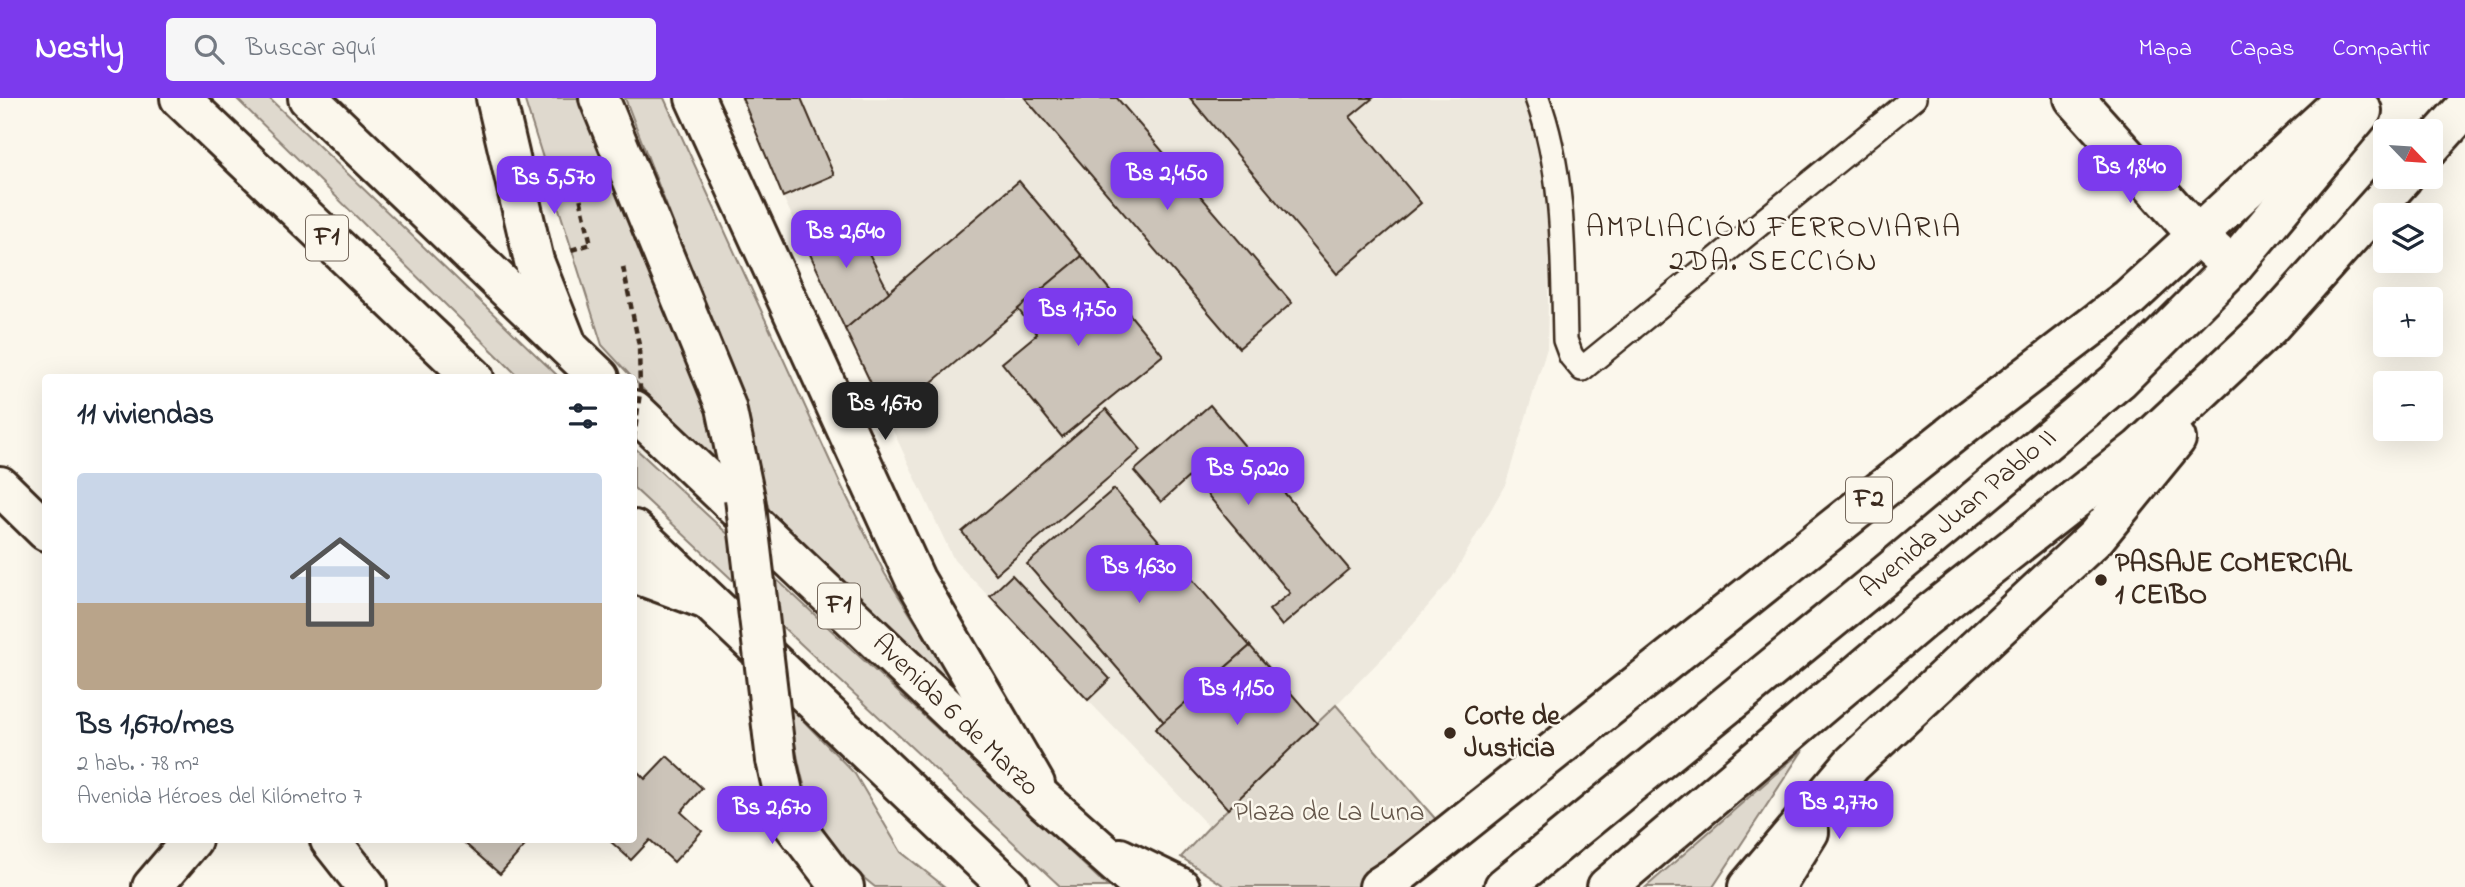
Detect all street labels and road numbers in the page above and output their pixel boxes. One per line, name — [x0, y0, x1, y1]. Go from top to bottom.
road number: F1 — [306, 216, 348, 260]
street label: Avenida Juan Pablo II — [1851, 419, 2067, 609]
road number: F2 — [1846, 478, 1892, 522]
road number: F1 — [818, 584, 860, 628]
street label: Avenida 6 de Marzo — [862, 625, 1048, 807]

